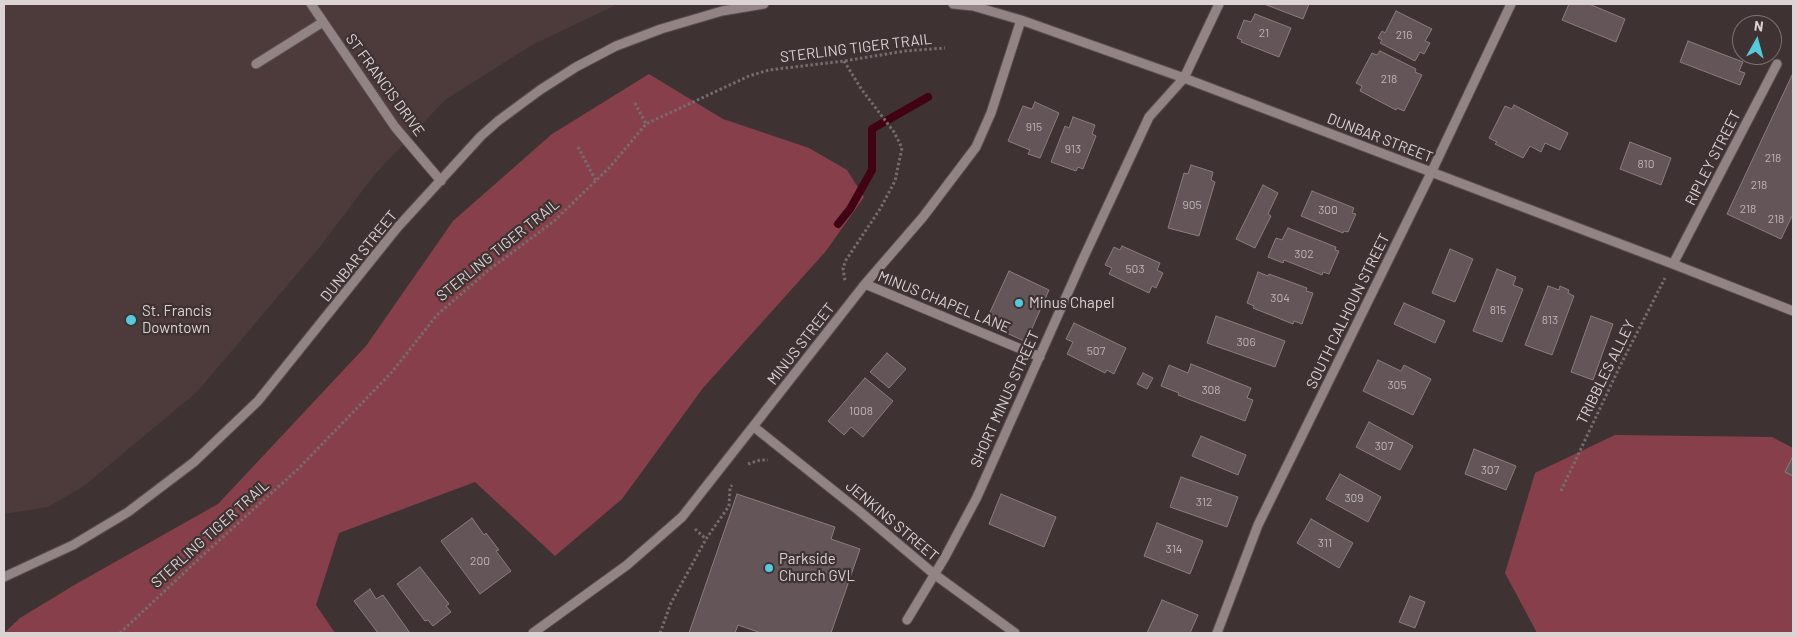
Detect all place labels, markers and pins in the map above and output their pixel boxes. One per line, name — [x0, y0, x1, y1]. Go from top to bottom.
place label: Minus Chapel — [1029, 294, 1114, 312]
marker: Minus Chapel — [1013, 297, 1025, 309]
place label: St. Francis Downtown — [142, 302, 212, 337]
marker: St. Francis Downtown — [124, 313, 138, 327]
place label: Parkside Church GVL — [779, 550, 855, 585]
marker: Parkside Church GVL — [763, 562, 775, 574]

